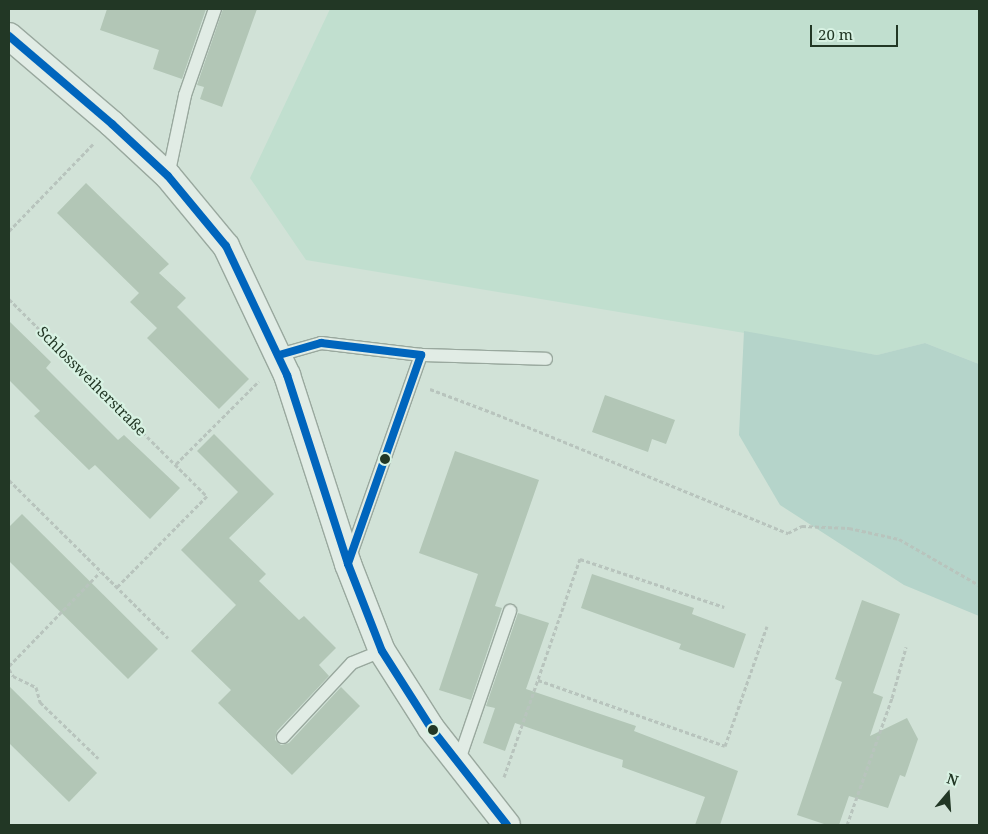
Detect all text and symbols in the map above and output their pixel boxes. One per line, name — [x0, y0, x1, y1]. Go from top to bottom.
scale bar — [813, 15, 900, 47]
text: 20 m — [818, 24, 853, 44]
street label: Schlossweiherstraße — [34, 323, 150, 439]
unlabelled marker — [380, 454, 390, 464]
unlabelled marker — [428, 725, 438, 735]
north arrow — [923, 769, 973, 819]
text: N — [945, 769, 961, 790]

